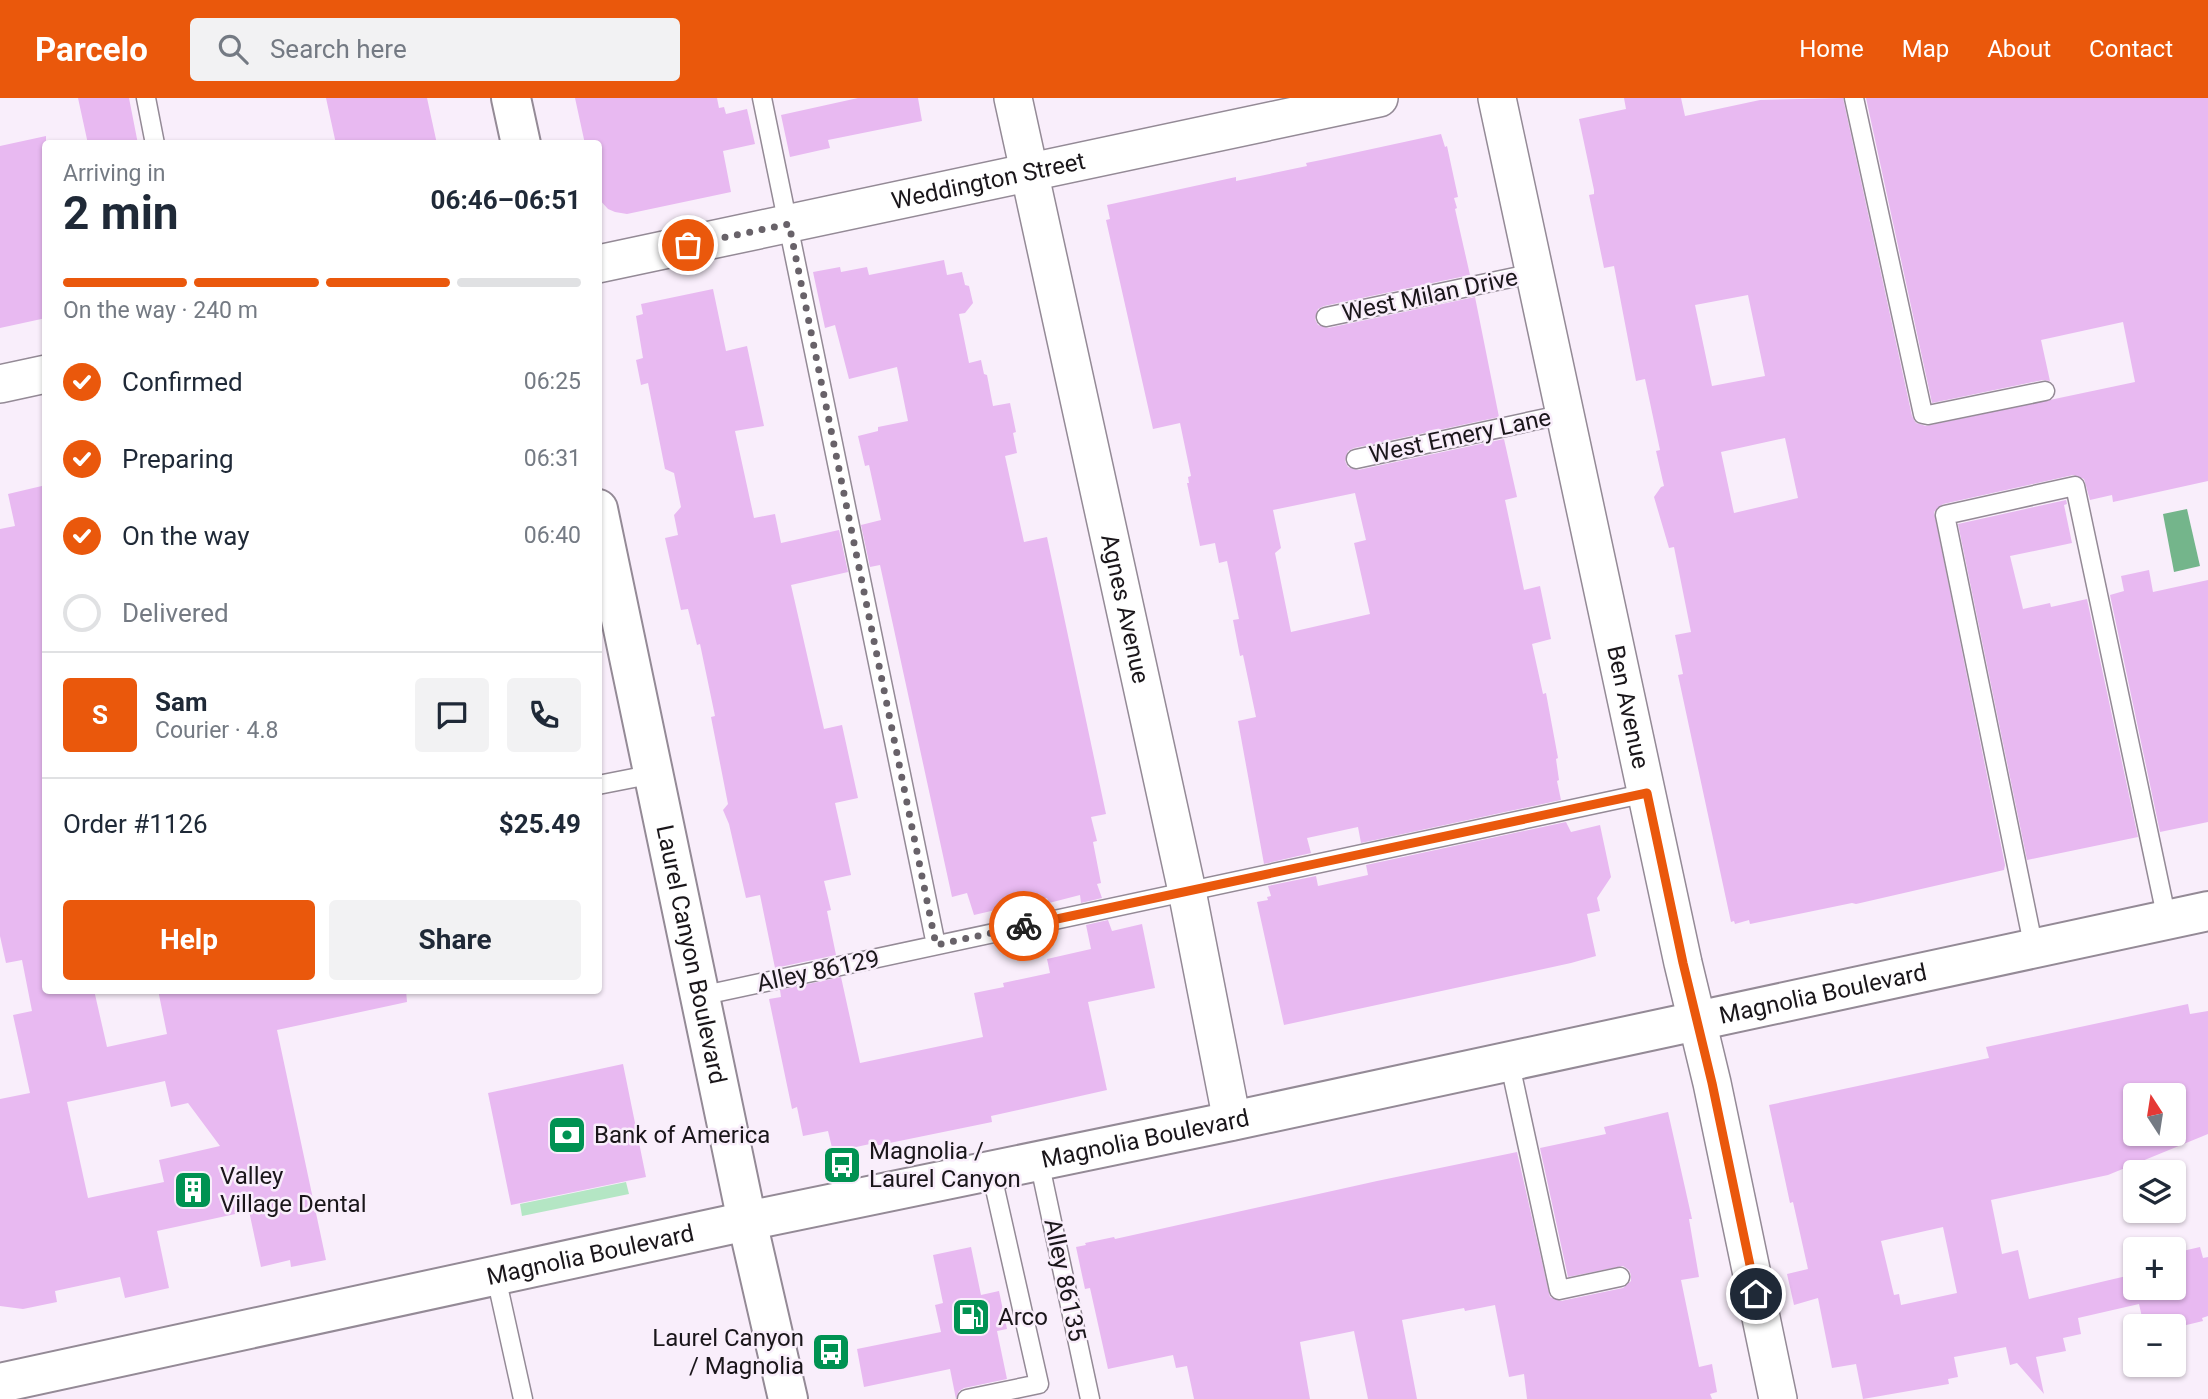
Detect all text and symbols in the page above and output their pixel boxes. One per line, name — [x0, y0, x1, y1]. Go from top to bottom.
search box — [190, 18, 680, 81]
text: Parcelo — [35, 30, 148, 69]
icon: search — [214, 30, 252, 68]
text: Search here — [270, 34, 407, 64]
text: Home — [1799, 35, 1864, 63]
text: Map — [1902, 35, 1949, 63]
text: About — [1987, 35, 2051, 63]
text: Contact — [2089, 35, 2173, 63]
street label: Weddington Street — [889, 147, 1088, 215]
text: Arriving in — [63, 160, 166, 187]
text: 06:46–06:51 — [431, 185, 581, 215]
text: 2 min — [63, 186, 179, 240]
pin — [658, 215, 718, 275]
icon: bag — [669, 226, 707, 264]
street label: West Milan Drive — [1340, 263, 1520, 327]
text: On the way · 240 m — [63, 297, 258, 324]
icon: check — [63, 363, 101, 401]
text: Confirmed — [122, 367, 243, 397]
text: 06:25 — [524, 368, 581, 395]
street label: West Emery Lane — [1367, 403, 1553, 469]
icon: check — [63, 440, 101, 478]
text: Preparing — [122, 444, 234, 474]
text: 06:31 — [524, 445, 581, 472]
icon: check — [63, 517, 101, 555]
text: On the way — [122, 521, 250, 551]
text: 06:40 — [524, 522, 581, 549]
street label: Agnes Avenue — [1095, 532, 1155, 686]
text: Delivered — [122, 598, 229, 628]
street label: Ben Avenue — [1601, 643, 1655, 771]
button: chat — [415, 678, 489, 752]
button: phone — [507, 678, 581, 752]
text: Sam — [155, 687, 207, 717]
text: S — [92, 700, 108, 730]
text: Courier · 4.8 — [155, 717, 278, 744]
text: Order #1126 — [63, 809, 208, 839]
text: $25.49 — [499, 809, 581, 839]
street label: Laurel Canyon Boulevard — [650, 822, 732, 1086]
courier — [989, 891, 1059, 961]
button: Help — [63, 900, 315, 980]
button: Share — [329, 900, 581, 980]
icon: bike — [1005, 907, 1043, 945]
street label: Alley 86129 — [754, 944, 882, 998]
street label: Magnolia Boulevard — [1717, 958, 1929, 1030]
north arrow — [2123, 1083, 2186, 1146]
map controls — [2123, 1083, 2186, 1377]
street label: Magnolia Boulevard — [1039, 1104, 1252, 1174]
bank icon: Bank of America — [546, 1114, 588, 1156]
place label: Bank of America — [594, 1121, 770, 1149]
place label: Magnolia / Laurel Canyon — [869, 1137, 1021, 1193]
bus stop icon: Magnolia / Laurel Canyon — [821, 1144, 863, 1186]
button: layers — [2123, 1160, 2186, 1223]
place label: Valley Village Dental — [220, 1162, 366, 1218]
building icon: Valley Village Dental — [172, 1169, 214, 1211]
street label: Alley 86135 — [1038, 1216, 1092, 1344]
street label: Magnolia Boulevard — [484, 1219, 697, 1291]
button: + — [2123, 1237, 2186, 1300]
pin — [1726, 1264, 1786, 1324]
icon: home — [1737, 1275, 1775, 1313]
fuel station icon: Arco — [950, 1296, 992, 1338]
place label: Arco — [998, 1303, 1048, 1331]
button: − — [2123, 1314, 2186, 1377]
place label: Laurel Canyon / Magnolia — [652, 1324, 804, 1380]
bus stop icon: Laurel Canyon / Magnolia — [810, 1331, 852, 1373]

